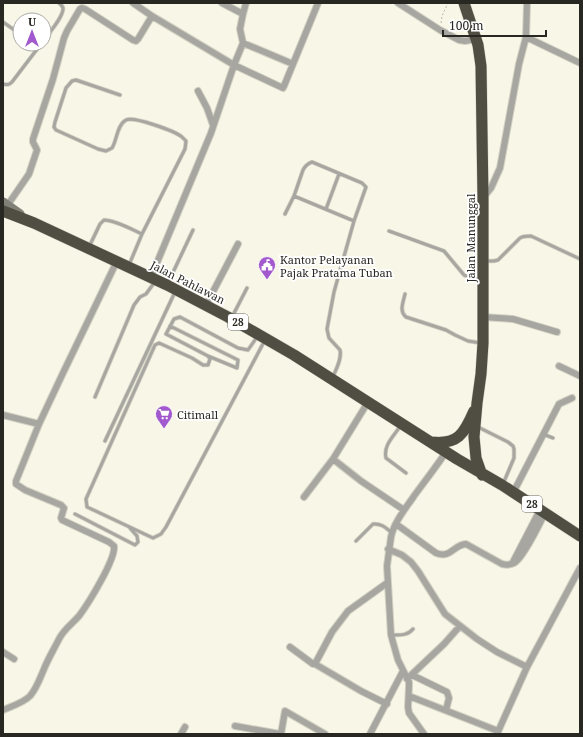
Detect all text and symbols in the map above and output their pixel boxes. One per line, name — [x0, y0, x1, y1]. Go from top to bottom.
north arrow — [12, 12, 52, 52]
scale bar — [443, 12, 546, 38]
text: U — [28, 14, 37, 29]
text: 100 m — [449, 17, 484, 34]
street label: Jalan Manunggal — [463, 193, 478, 283]
place label: Kantor Pelayanan Pajak Pratama Tuban — [280, 252, 393, 280]
public building icon: Kantor Pelayanan Pajak Pratama Tuban — [257, 255, 277, 280]
street label: Jalan Pahlawan — [147, 256, 228, 307]
road number: 28 — [228, 314, 248, 330]
supermarket icon: Citimall — [154, 404, 174, 429]
place label: Citimall — [177, 407, 219, 422]
road number: 28 — [522, 496, 542, 512]

